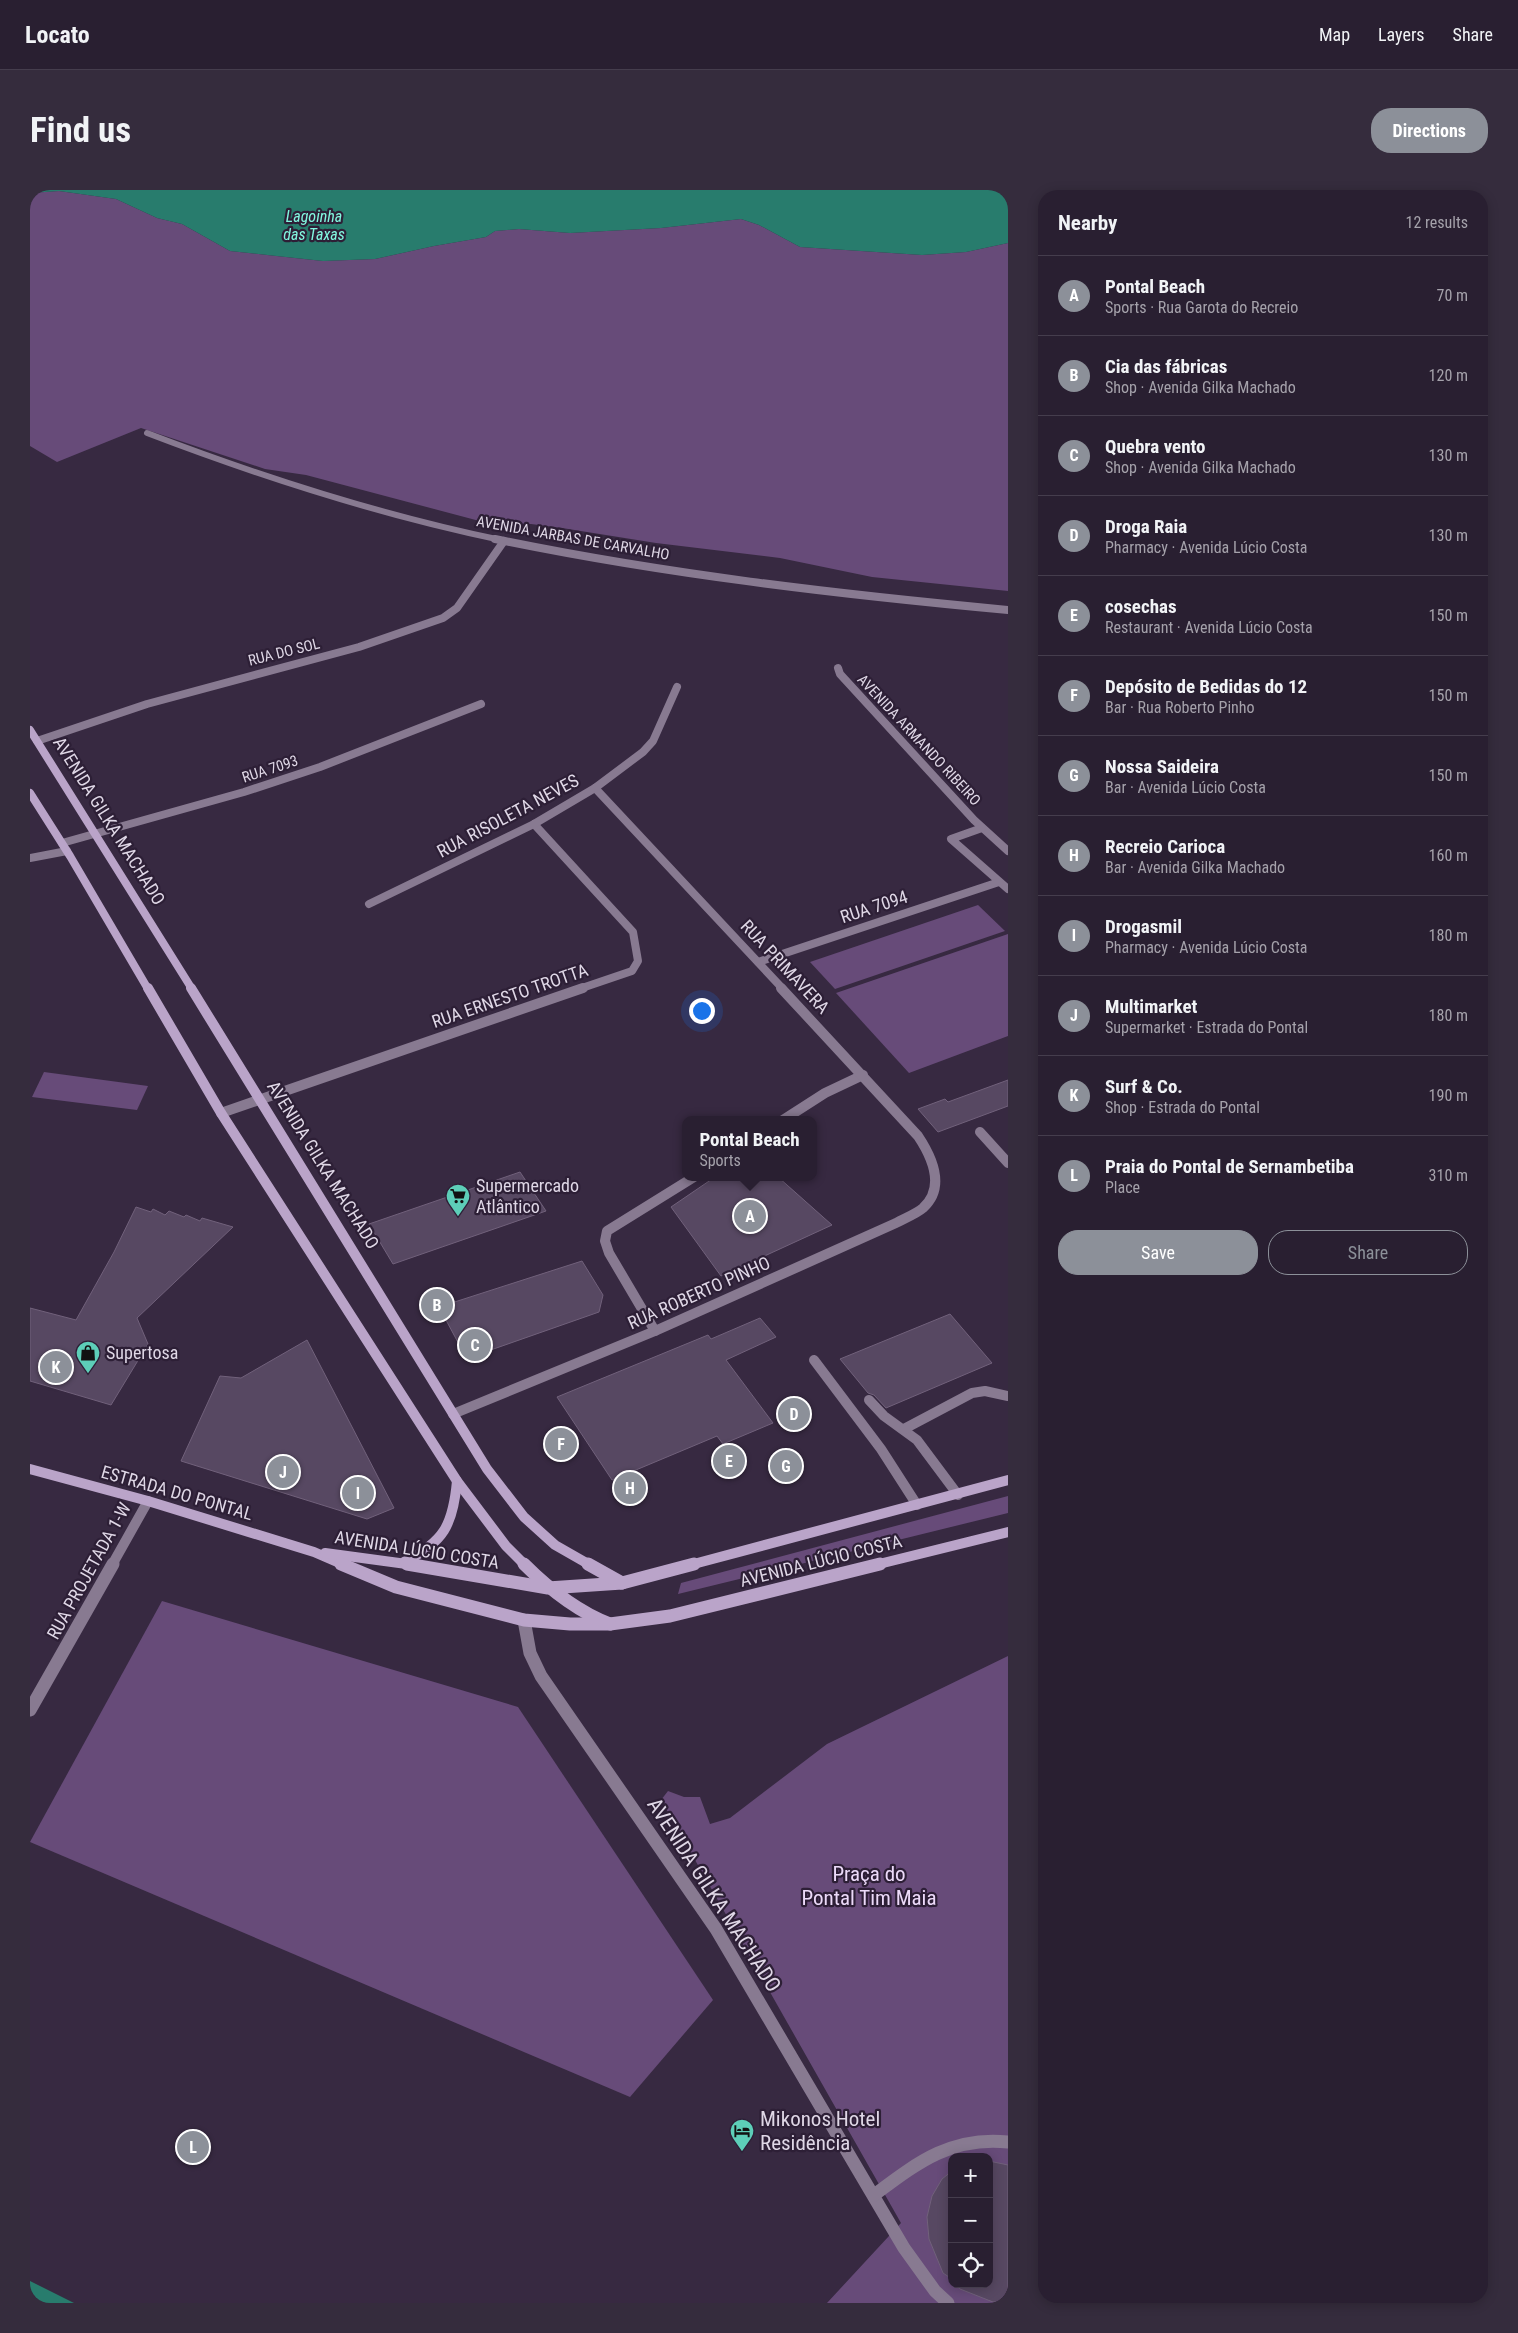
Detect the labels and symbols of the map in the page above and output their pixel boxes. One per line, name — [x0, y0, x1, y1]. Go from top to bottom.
water label: Lagoinha das Taxas — [283, 207, 345, 244]
street label: AVENIDA JARBAS DE CARVALHO — [475, 512, 671, 564]
street label: RUA DO SOL — [246, 634, 322, 670]
street label: AVENIDA ARMANDO RIBEIRO — [854, 671, 984, 809]
street label: AVENIDA GILKA MACHADO — [49, 733, 170, 909]
street label: RUA 7093 — [240, 751, 300, 787]
street label: RUA RISOLETA NEVES — [433, 769, 582, 862]
street label: RUA 7094 — [838, 886, 910, 927]
street label: RUA PRIMAVERA — [737, 915, 835, 1018]
street label: RUA ERNESTO TROTTA — [429, 959, 591, 1032]
your location — [689, 998, 715, 1024]
street label: AVENIDA GILKA MACHADO — [263, 1077, 384, 1253]
place label: Supermercado Atlântico — [476, 1175, 579, 1217]
supermarket icon: Supermercado Atlântico — [445, 1183, 471, 1217]
pin: A — [734, 1197, 766, 1235]
street label: RUA ROBERTO PINHO — [624, 1252, 773, 1333]
pin: B — [421, 1286, 453, 1324]
pin: C — [459, 1326, 491, 1364]
shop icon: Supertosa — [75, 1340, 101, 1374]
place label: Supertosa — [106, 1342, 178, 1363]
pin: K — [40, 1348, 72, 1386]
pin: D — [778, 1395, 810, 1433]
pin: F — [545, 1425, 577, 1463]
pin: E — [713, 1442, 745, 1480]
pin: G — [770, 1447, 802, 1485]
pin: J — [267, 1453, 299, 1491]
street label: ESTRADA DO PONTAL — [99, 1461, 256, 1524]
pin: H — [614, 1469, 646, 1507]
pin: I — [342, 1474, 374, 1512]
street label: RUA PROJETADA 1-W — [42, 1499, 135, 1643]
street label: AVENIDA LÚCIO COSTA — [333, 1526, 501, 1573]
street label: AVENIDA LÚCIO COSTA — [738, 1530, 905, 1591]
street label: AVENIDA GILKA MACHADO — [642, 1794, 786, 1996]
park label: Praça do Pontal Tim Maia — [802, 1862, 936, 1910]
place label: Mikonos Hotel Residência — [760, 2107, 880, 2155]
hotel icon: Mikonos Hotel Residência — [729, 2118, 755, 2152]
pin: L — [177, 2128, 209, 2166]

